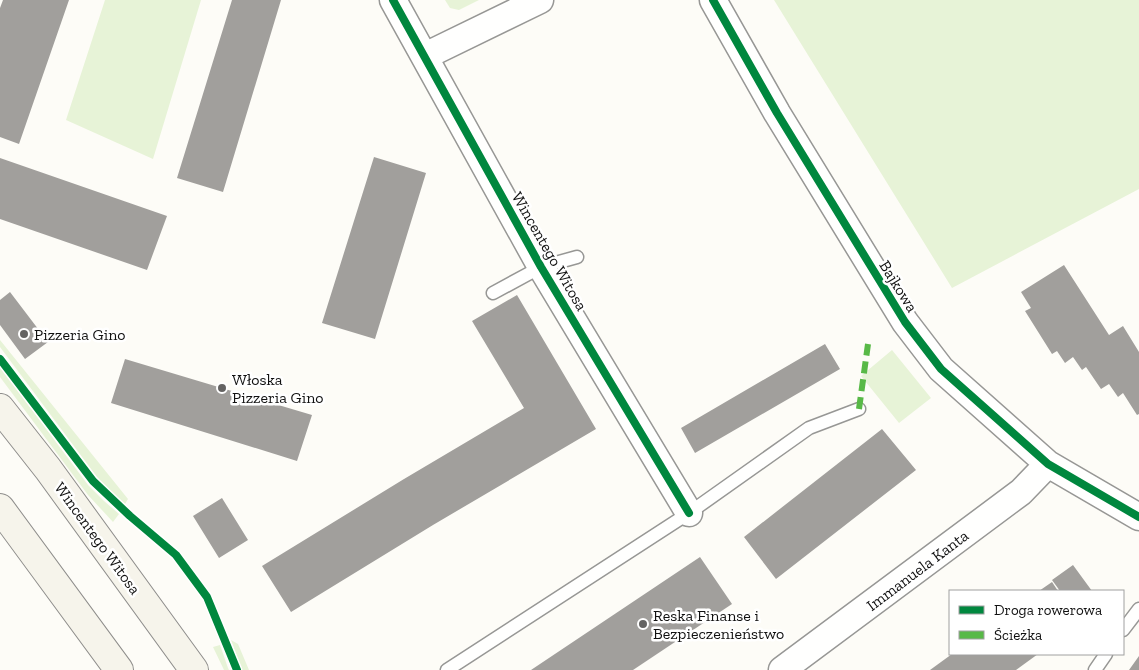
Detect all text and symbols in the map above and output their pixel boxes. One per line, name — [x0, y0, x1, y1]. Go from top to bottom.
street label: Wincentego Witosa — [508, 188, 591, 314]
street label: Bajkowa — [875, 257, 922, 316]
place label: Pizzeria Gino — [34, 325, 126, 344]
marker: Pizzeria Gino — [18, 328, 30, 340]
place label: Włoska Pizzeria Gino — [232, 370, 324, 407]
marker: Włoska Pizzeria Gino — [216, 382, 228, 394]
street label: Wincentego Witosa — [51, 479, 145, 598]
street label: Immanuela Kanta — [863, 526, 972, 615]
legend — [949, 590, 1124, 655]
text: Droga rowerowa — [994, 601, 1102, 619]
place label: Reska Finanse i Bezpieczenieństwo — [653, 606, 784, 643]
marker: Reska Finanse i Bezpieczenieństwo — [637, 618, 649, 630]
text: Ścieżka — [994, 626, 1042, 644]

